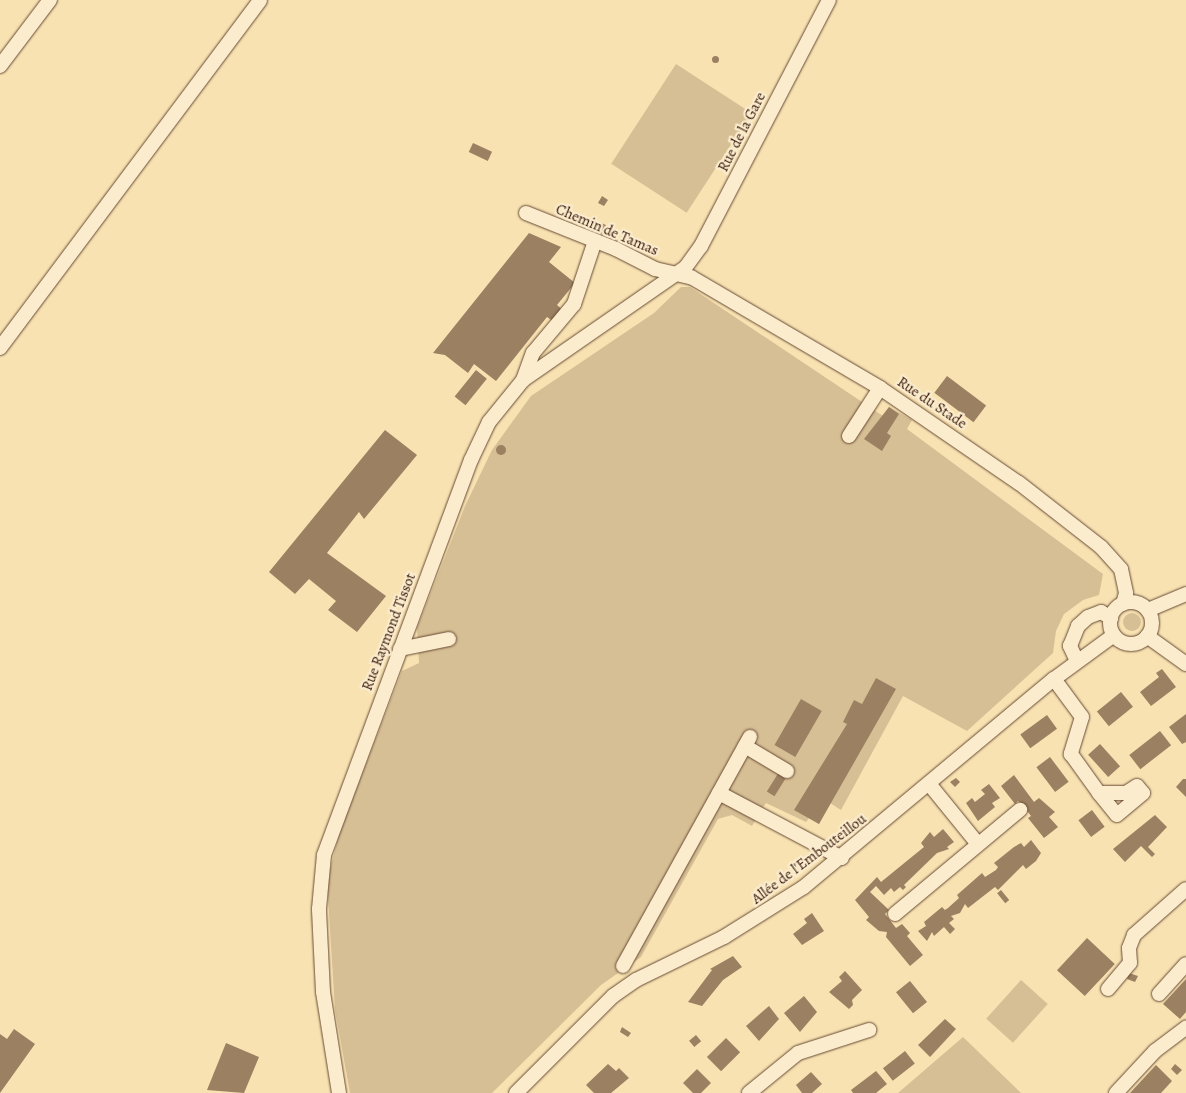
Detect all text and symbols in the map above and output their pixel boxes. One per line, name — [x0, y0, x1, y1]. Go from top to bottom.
street label: Rue de la Gare — [714, 89, 770, 175]
street label: Chemin de Tamas — [553, 200, 661, 260]
street label: Rue du Stade — [894, 373, 970, 433]
street label: Rue Raymond Tissot — [358, 571, 420, 693]
street label: Allée de l'Embouteillou — [748, 810, 870, 908]

